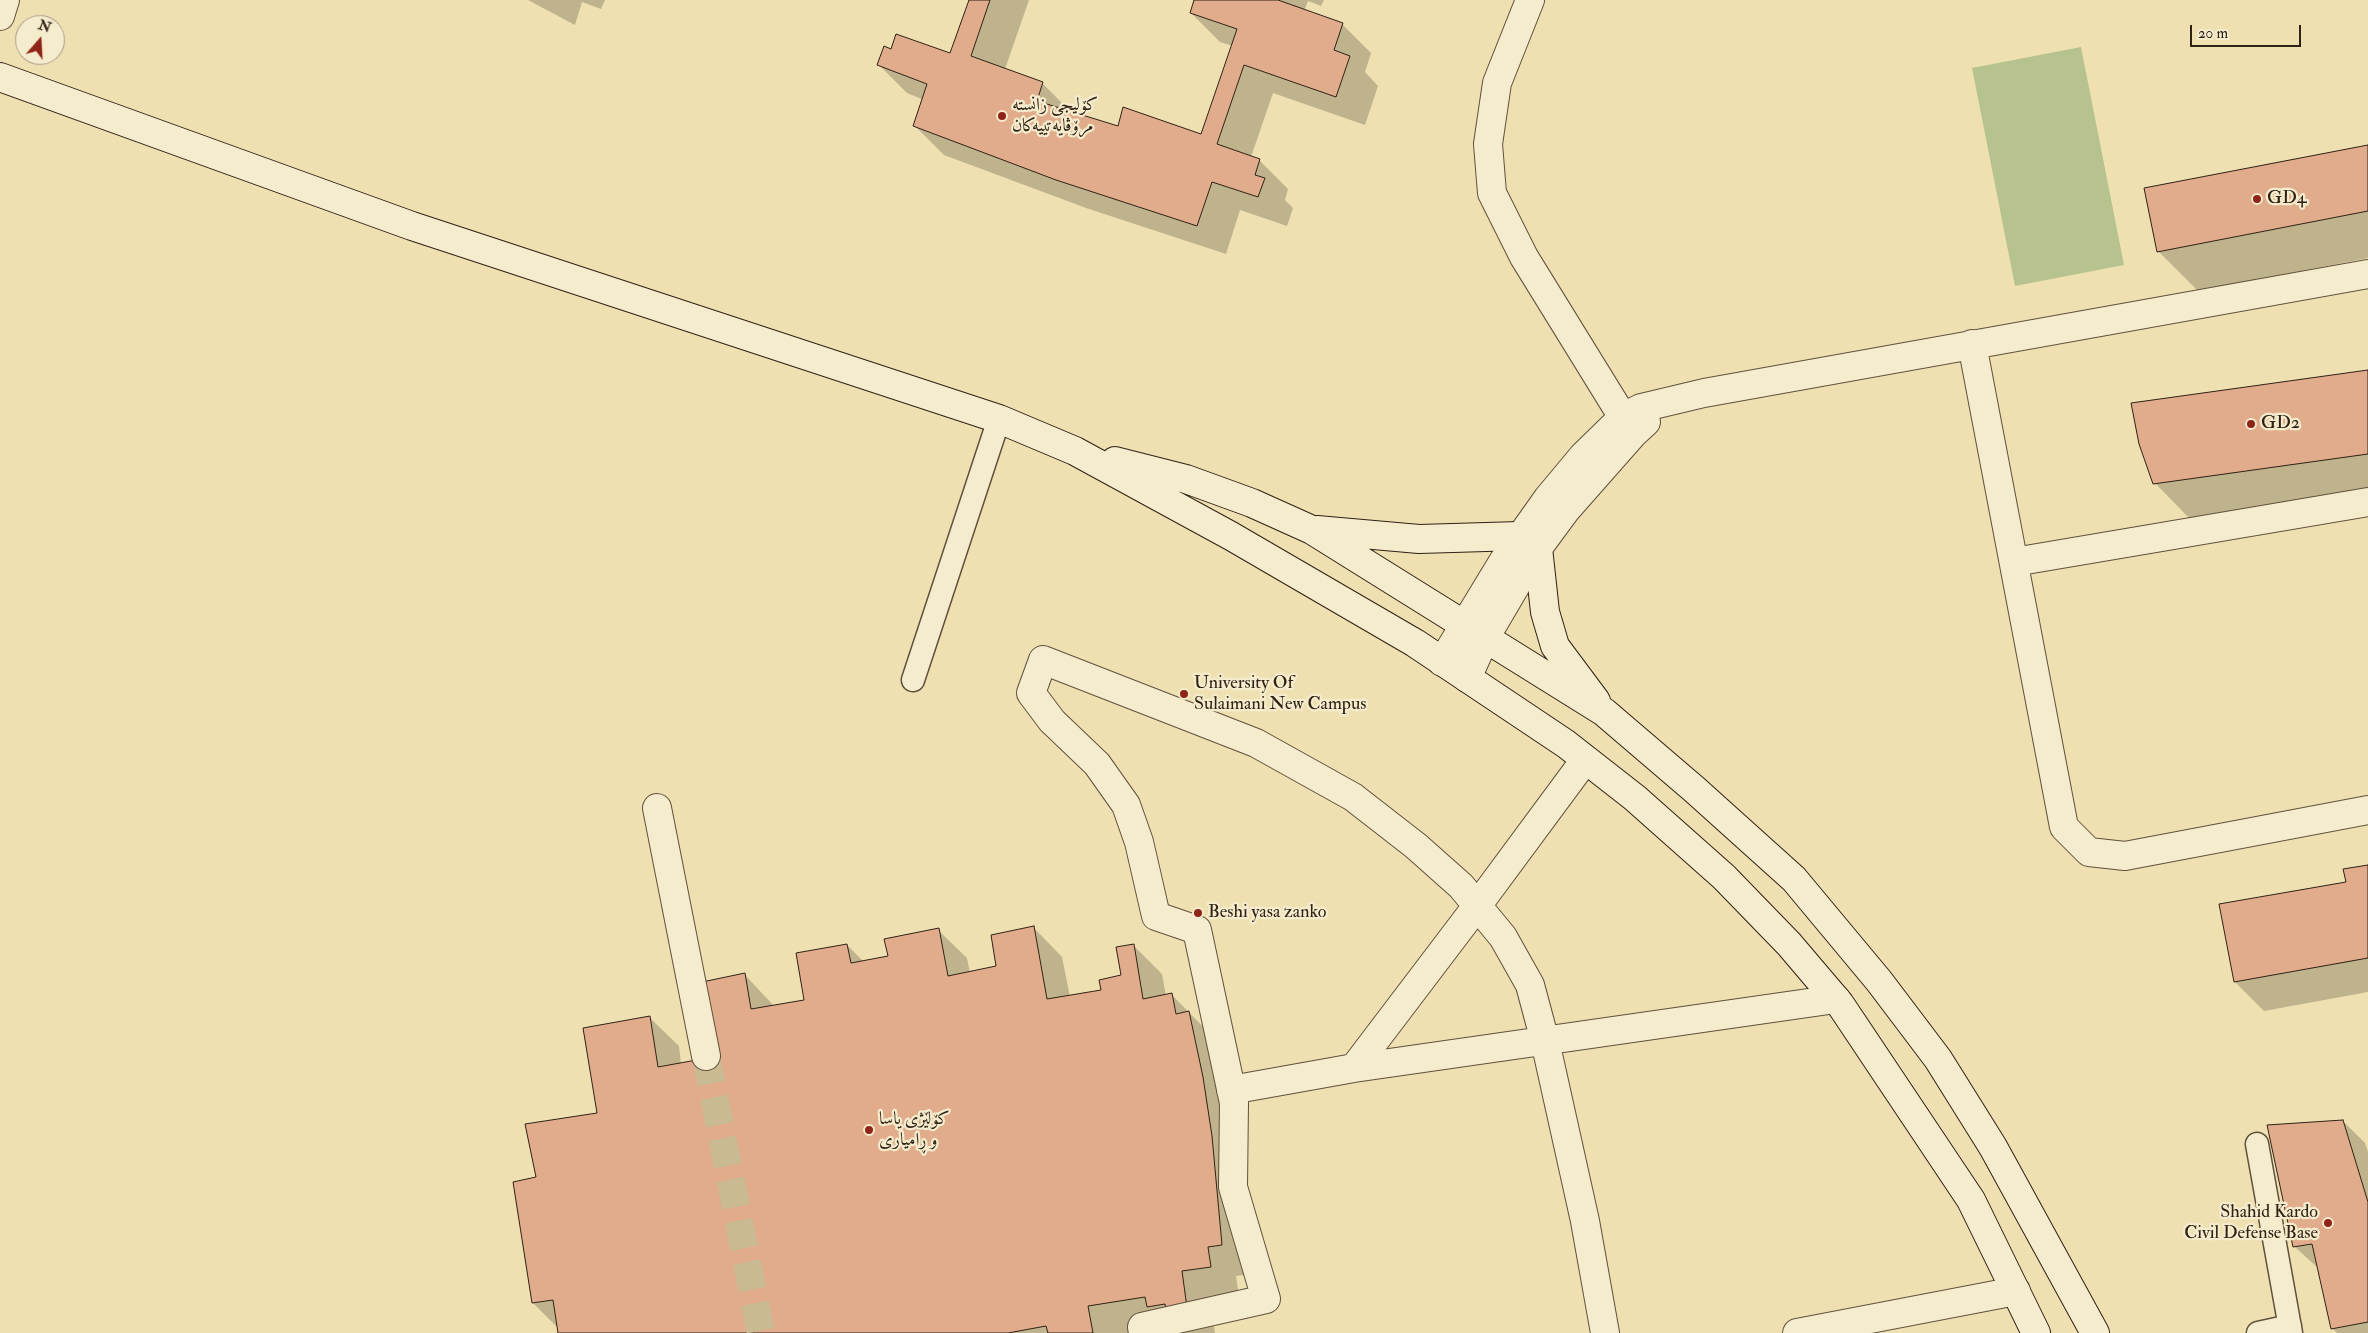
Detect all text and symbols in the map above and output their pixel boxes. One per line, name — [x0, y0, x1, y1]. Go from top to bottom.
north arrow — [15, 15, 65, 65]
scale bar — [2193, 15, 2304, 47]
text: N — [36, 16, 53, 36]
text: 20 m — [2198, 24, 2228, 43]
place label: کۆلیجی زانستە مرۆڤایەتییەکان — [1012, 95, 1098, 138]
marker: کۆلیجی زانستە مرۆڤایەتییەکان — [996, 110, 1008, 122]
place label: GD4 — [2267, 188, 2306, 210]
marker: GD4 — [2251, 193, 2263, 205]
place label: GD2 — [2261, 413, 2300, 435]
marker: GD2 — [2245, 418, 2257, 430]
place label: University Of Sulaimani New Campus — [1194, 673, 1366, 716]
marker: University Of Sulaimani New Campus — [1178, 688, 1190, 700]
place label: Beshi yasa zanko — [1208, 902, 1326, 924]
marker: Beshi yasa zanko — [1192, 907, 1204, 919]
place label: کۆلێژی یاسا و ڕامیاری — [879, 1109, 950, 1152]
marker: کۆلێژی یاسا و ڕامیاری — [863, 1124, 875, 1136]
place label: Shahid Kardo Civil Defense Base — [2184, 1202, 2318, 1244]
marker: Shahid Kardo Civil Defense Base — [2322, 1217, 2334, 1229]

